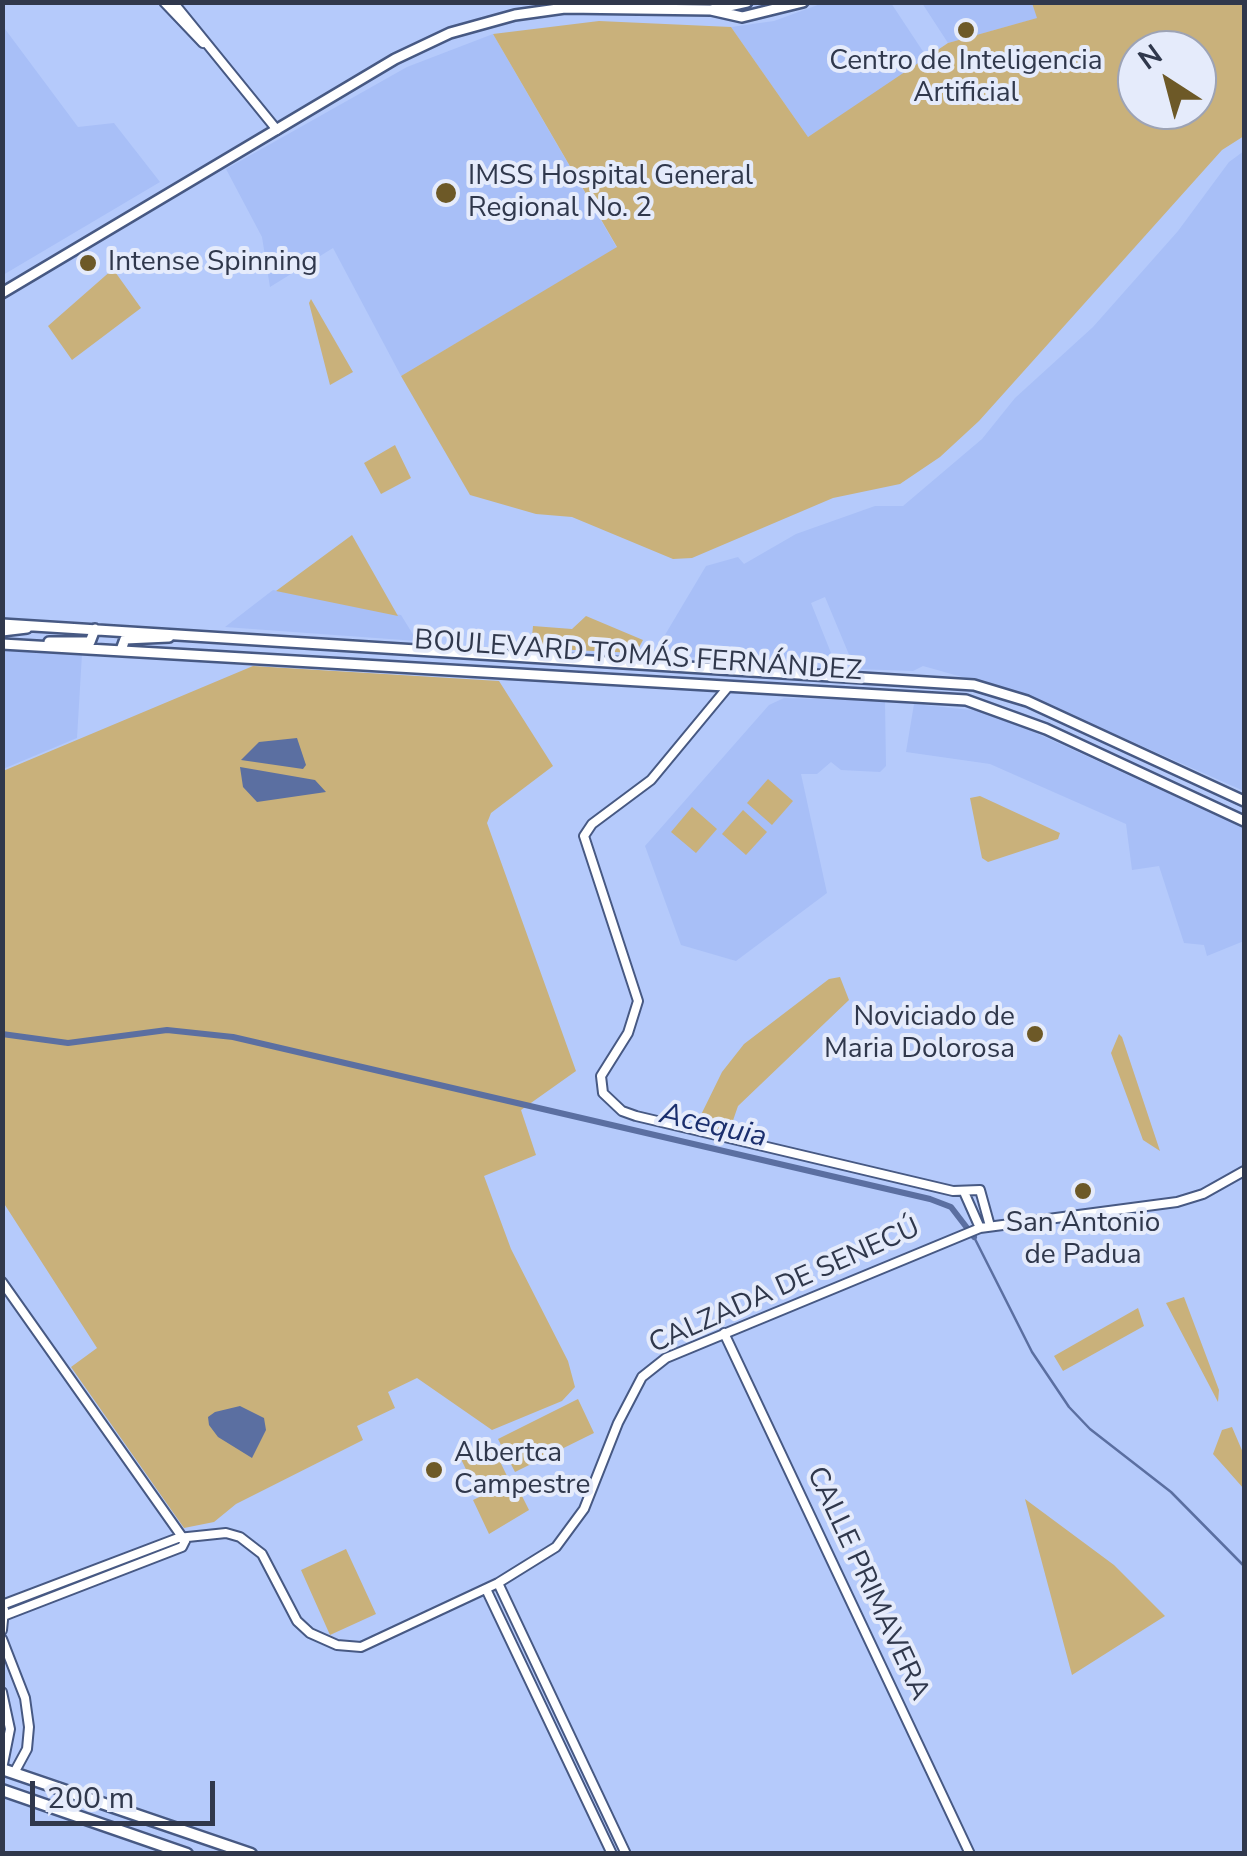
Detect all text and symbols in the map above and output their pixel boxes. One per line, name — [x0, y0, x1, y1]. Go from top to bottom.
marker: Centro de Inteligencia Artificial — [955, 19, 977, 41]
north arrow — [1117, 30, 1217, 130]
text: N — [1131, 36, 1170, 79]
place label: Centro de Inteligencia Artificial — [829, 45, 1103, 111]
place label: IMSS Hospital General Regional No. 2 — [468, 160, 753, 226]
marker: IMSS Hospital General Regional No. 2 — [433, 180, 459, 206]
place label: Intense Spinning — [108, 246, 318, 280]
marker: Intense Spinning — [77, 252, 99, 274]
street label: BOULEVARD TOMÁS FERNÁNDEZ — [413, 625, 863, 689]
place label: Noviciado de Maria Dolorosa — [824, 1001, 1015, 1067]
marker: Noviciado de Maria Dolorosa — [1024, 1023, 1046, 1045]
water label: Acequia — [656, 1097, 770, 1157]
marker: San Antonio de Padua — [1072, 1180, 1094, 1202]
place label: San Antonio de Padua — [1006, 1207, 1160, 1273]
street label: CALZADA DE SENECÚ — [644, 1212, 926, 1362]
place label: Albertca Campestre — [454, 1437, 590, 1503]
marker: Albertca Campestre — [423, 1459, 445, 1481]
street label: CALLE PRIMAVERA — [798, 1462, 936, 1706]
scale bar — [35, 1761, 220, 1823]
text: 200 m — [47, 1778, 134, 1819]

